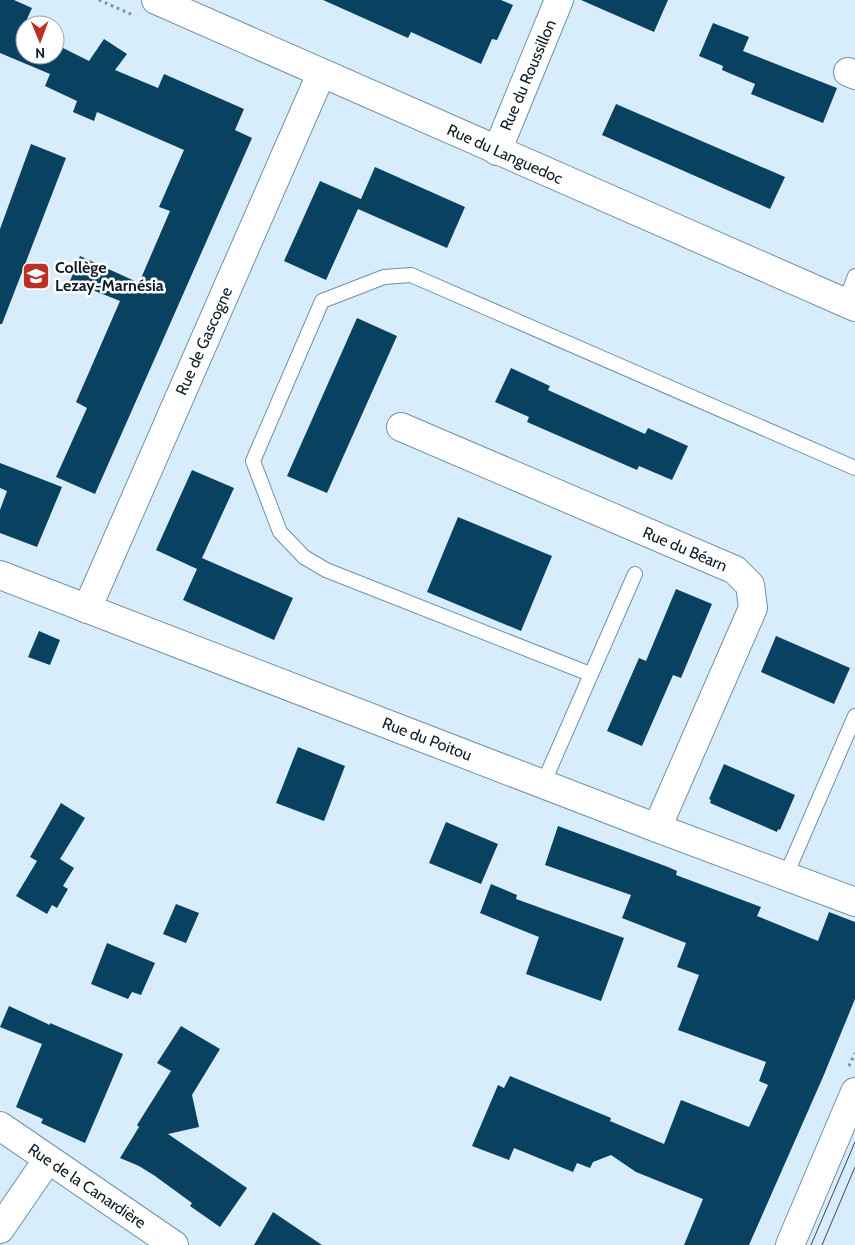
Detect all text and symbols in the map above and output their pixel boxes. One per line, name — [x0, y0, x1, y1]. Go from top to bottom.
north arrow — [15, 15, 65, 65]
street label: Rue du Roussillon — [496, 17, 560, 133]
text: N — [35, 44, 45, 62]
street label: Rue du Languedoc — [444, 120, 566, 188]
place label: Collège Lezay-Marnésia — [55, 258, 164, 295]
school or university icon: Collège Lezay-Marnésia — [21, 261, 51, 291]
street label: Rue de Gascogne — [172, 284, 236, 398]
street label: Rue du Béarn — [640, 523, 730, 575]
street label: Rue du Poitou — [380, 713, 474, 765]
street label: Rue de la Canardière — [25, 1140, 149, 1232]

